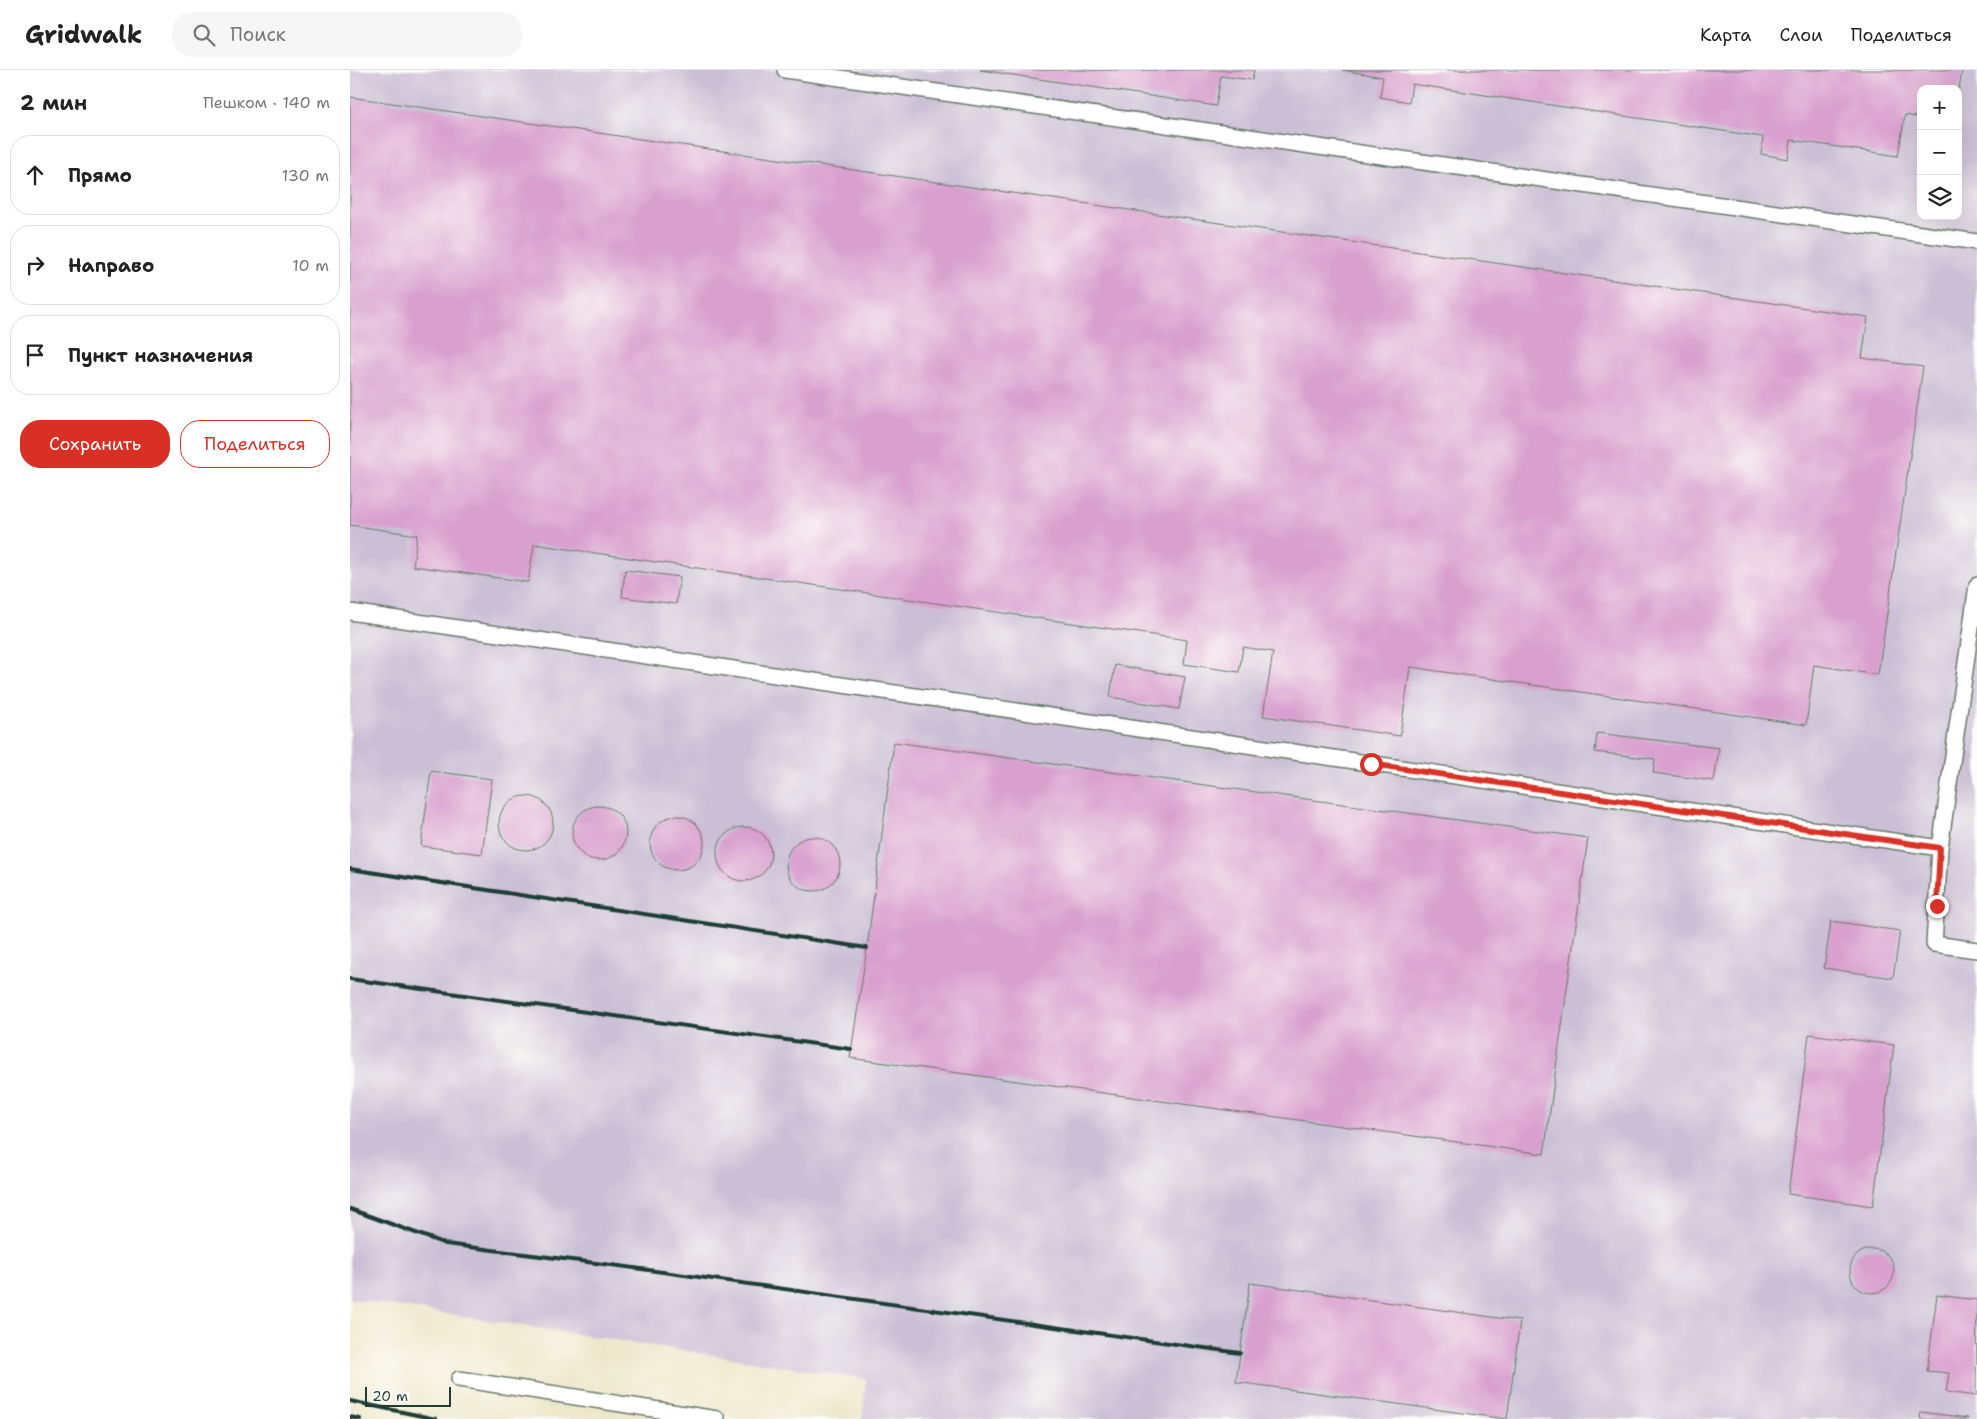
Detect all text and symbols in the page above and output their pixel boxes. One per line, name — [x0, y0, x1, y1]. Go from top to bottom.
search box — [172, 12, 522, 57]
text: Gridwalk — [25, 19, 142, 51]
icon: search — [190, 21, 218, 49]
text: Поиск — [230, 22, 286, 47]
text: Карта — [1700, 23, 1751, 47]
text: Слои — [1779, 23, 1823, 47]
text: Поделиться — [1851, 23, 1952, 47]
map controls — [1917, 85, 1962, 220]
button: + — [1917, 85, 1962, 130]
text: 2 мин — [20, 89, 87, 117]
text: Пешком · 140 m — [203, 92, 330, 113]
button: − — [1917, 130, 1962, 175]
icon: ahead — [21, 161, 49, 189]
text: Прямо — [68, 163, 132, 188]
text: 130 m — [282, 165, 329, 186]
button: layers — [1917, 175, 1962, 220]
icon: right — [21, 251, 49, 279]
text: Направо — [68, 253, 154, 278]
text: 10 m — [292, 255, 329, 276]
icon: arrive — [21, 341, 49, 369]
text: Пункт назначения — [68, 343, 253, 368]
button: Сохранить — [20, 420, 170, 468]
button: Поделиться — [180, 420, 330, 468]
route start — [1360, 753, 1383, 776]
route end — [1926, 895, 1949, 918]
scale bar — [365, 1384, 451, 1407]
text: 20 m — [372, 1387, 408, 1405]

